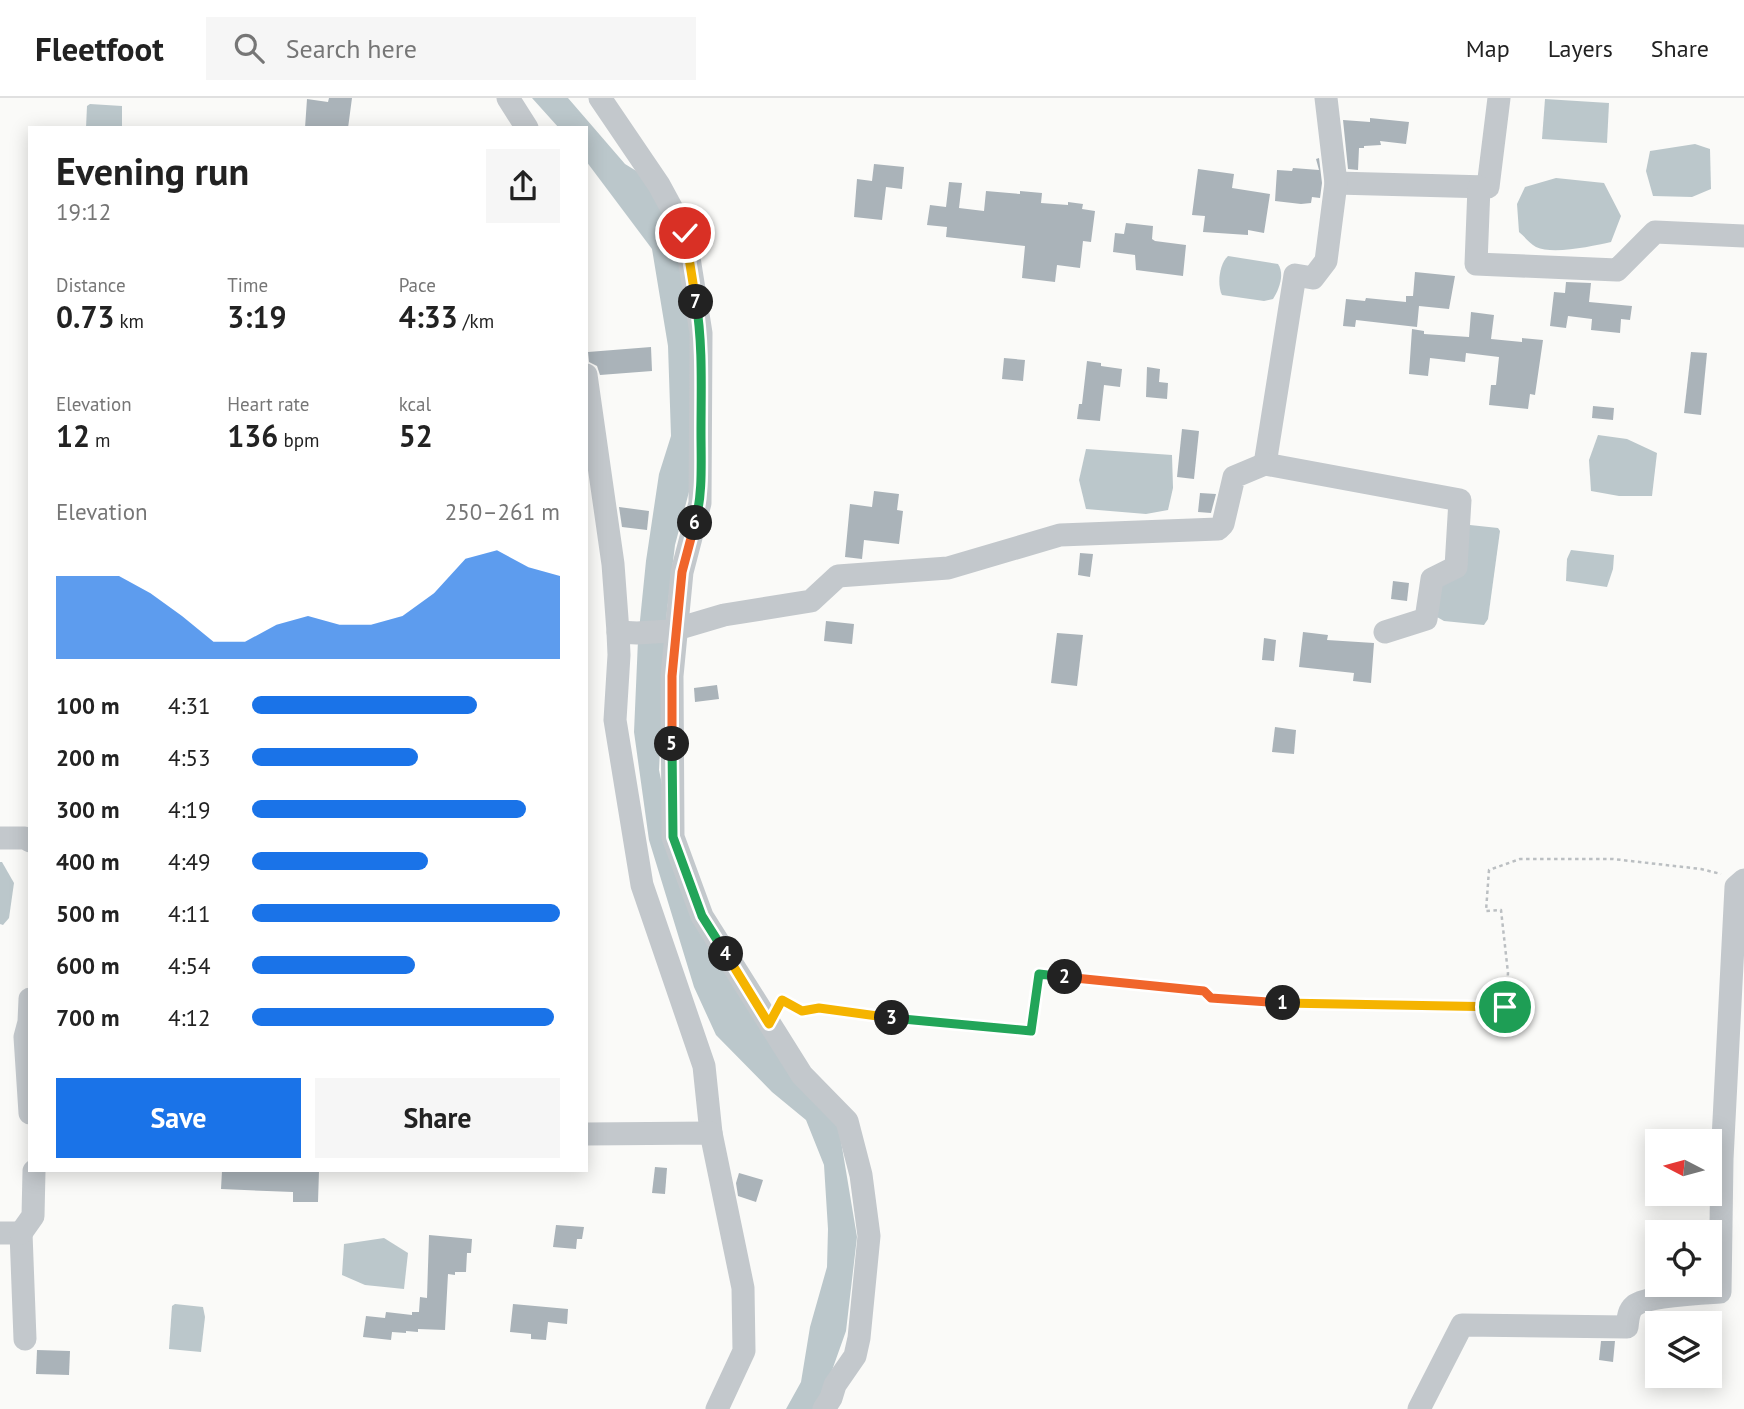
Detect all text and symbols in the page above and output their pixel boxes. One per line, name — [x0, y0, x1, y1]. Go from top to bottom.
search box — [206, 17, 696, 80]
text: Fleetfoot — [35, 27, 164, 70]
icon: search — [230, 29, 268, 67]
text: Search here — [286, 32, 417, 65]
text: Map — [1466, 33, 1510, 64]
text: Layers — [1548, 33, 1613, 64]
text: Share — [1651, 33, 1709, 64]
text: Evening run — [56, 146, 249, 195]
button: share — [486, 149, 560, 223]
text: 19:12 — [56, 197, 111, 226]
pin — [655, 203, 715, 263]
icon: check — [666, 214, 704, 252]
text: Distance — [56, 273, 126, 297]
text: Time — [227, 273, 268, 297]
text: Pace — [399, 273, 436, 297]
pin: 7 — [678, 284, 714, 320]
text: 7 — [690, 289, 701, 313]
text: 0.73 — [56, 297, 114, 336]
text: 3:19 — [227, 297, 286, 336]
text: 4:33 — [399, 297, 458, 336]
text: km — [114, 309, 144, 333]
text: /km — [458, 309, 494, 333]
text: Elevation — [56, 392, 132, 416]
text: Heart rate — [227, 392, 309, 416]
text: kcal — [399, 392, 431, 416]
text: 12 — [56, 416, 90, 455]
text: 136 — [227, 416, 278, 455]
text: 52 — [399, 416, 433, 455]
text: m — [90, 428, 111, 452]
text: bpm — [278, 428, 319, 452]
text: Elevation — [56, 497, 148, 526]
text: 250–261 m — [445, 497, 560, 526]
pin: 6 — [678, 506, 712, 540]
text: 6 — [689, 510, 700, 534]
text: 100 m — [56, 691, 119, 720]
text: 4:31 — [168, 691, 211, 720]
pin: 5 — [654, 726, 690, 762]
text: 5 — [666, 731, 677, 755]
text: 200 m — [56, 743, 119, 772]
text: 4:53 — [168, 743, 211, 772]
text: 300 m — [56, 795, 119, 824]
text: 4:19 — [168, 795, 211, 824]
text: 400 m — [56, 847, 119, 876]
text: 4:49 — [168, 847, 211, 876]
text: 500 m — [56, 899, 119, 928]
text: 4:11 — [168, 899, 211, 928]
pin: 4 — [708, 936, 744, 972]
text: 4 — [720, 941, 731, 965]
text: 600 m — [56, 951, 119, 980]
text: 4:54 — [168, 951, 211, 980]
pin: 2 — [1048, 960, 1082, 994]
text: 2 — [1059, 964, 1070, 988]
pin — [1475, 977, 1535, 1037]
pin: 1 — [1266, 986, 1300, 1020]
icon: arrive — [1486, 988, 1524, 1026]
text: 1 — [1277, 990, 1288, 1014]
pin: 3 — [874, 1000, 910, 1035]
text: 700 m — [56, 1003, 119, 1032]
text: 4:12 — [168, 1003, 211, 1032]
text: 3 — [886, 1005, 897, 1029]
button: Save — [56, 1078, 301, 1158]
button: Share — [315, 1078, 560, 1158]
north arrow — [1645, 1129, 1722, 1206]
map controls — [1645, 1129, 1722, 1388]
button: locate — [1645, 1220, 1722, 1297]
button: layers — [1645, 1311, 1722, 1388]

